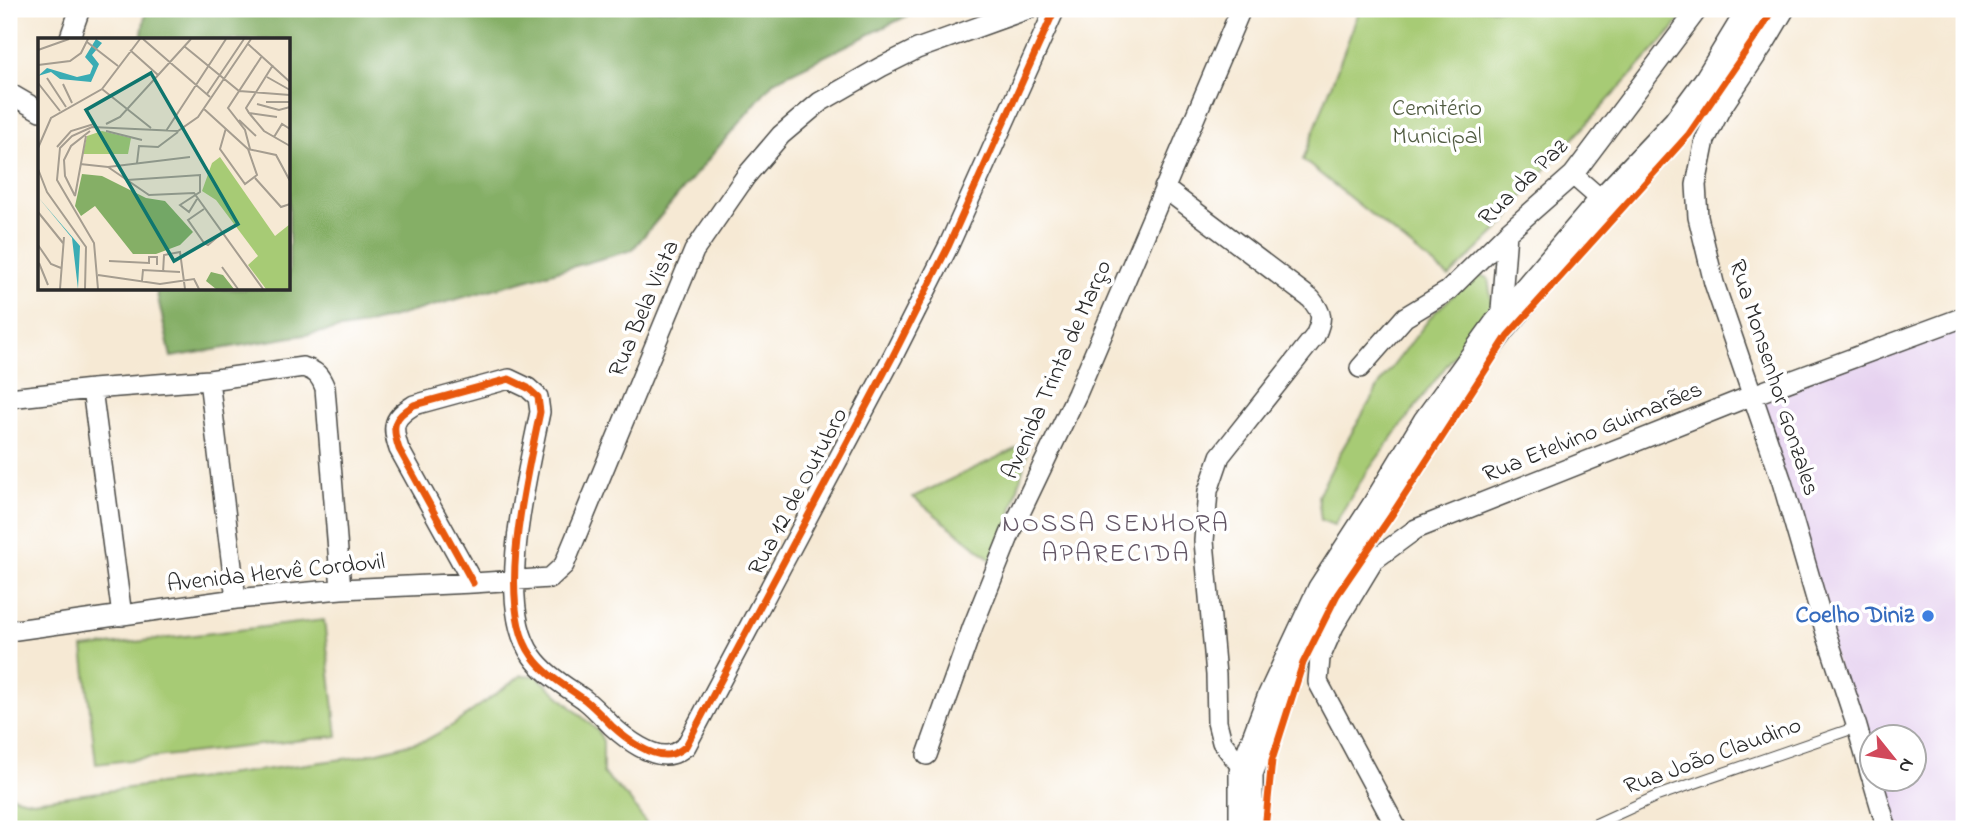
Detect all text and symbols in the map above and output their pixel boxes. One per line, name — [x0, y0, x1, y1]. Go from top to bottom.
inset map — [38, 38, 290, 290]
park label: Cemitério Municipal — [1392, 92, 1482, 155]
street label: Rua da Paz — [1471, 130, 1578, 235]
street label: Rua Bela Vista — [600, 235, 690, 383]
street label: Avenida Trinta de Março — [994, 255, 1122, 485]
street label: Rua Monsenhor Gonzales — [1718, 255, 1828, 501]
street label: Rua Etelvino Guimarães — [1478, 373, 1708, 493]
street label: Rua 12 de Outubro — [740, 402, 858, 582]
district label: NOSSA SENHORA APARECIDA — [1002, 506, 1230, 574]
street label: Avenida Hervê Cordovil — [165, 545, 387, 603]
place label: Coelho Diniz — [1796, 599, 1915, 634]
marker: Coelho Diniz — [1920, 608, 1936, 624]
street label: Rua João Claudino — [1619, 709, 1807, 805]
north arrow — [1857, 722, 1927, 792]
text: N — [1891, 753, 1920, 778]

